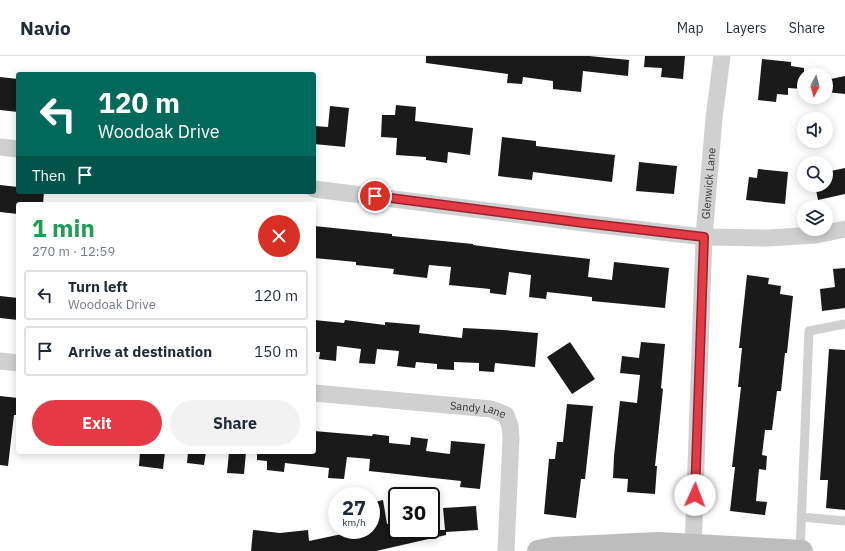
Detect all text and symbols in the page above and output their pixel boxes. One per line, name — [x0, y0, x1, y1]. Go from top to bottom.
text: Navio — [20, 16, 71, 40]
text: Map — [677, 19, 704, 37]
text: Layers — [726, 19, 767, 37]
text: Share — [789, 19, 825, 37]
north arrow — [797, 68, 833, 104]
map controls — [797, 68, 833, 236]
text: 120 m — [98, 84, 180, 121]
icon: left — [32, 88, 84, 140]
button: sound — [797, 112, 833, 148]
text: Woodoak Drive — [98, 120, 220, 143]
street label: Glenwick Lane — [699, 147, 718, 220]
button: search — [797, 156, 833, 192]
icon: arrive — [74, 164, 96, 186]
text: Then — [32, 166, 66, 185]
pin — [358, 179, 392, 213]
icon: arrive — [364, 185, 386, 207]
button: layers — [797, 200, 833, 236]
text: 1 min — [32, 212, 95, 244]
button: close — [258, 215, 300, 257]
text: 270 m · 12:59 — [32, 243, 115, 260]
text: Turn left — [68, 277, 128, 296]
icon: left — [34, 284, 56, 306]
text: 120 m — [254, 286, 298, 305]
text: Woodoak Drive — [68, 296, 156, 313]
icon: arrive — [34, 340, 56, 362]
text: Arrive at destination — [68, 342, 212, 361]
text: 150 m — [254, 342, 298, 361]
street label: Sandy Lane — [449, 398, 508, 421]
button: Exit — [32, 400, 162, 446]
button: Share — [170, 400, 300, 446]
position arrow — [674, 474, 716, 516]
speed limit sign: 30 — [388, 487, 440, 539]
text: 27 — [342, 494, 366, 521]
text: km/h — [342, 516, 366, 529]

